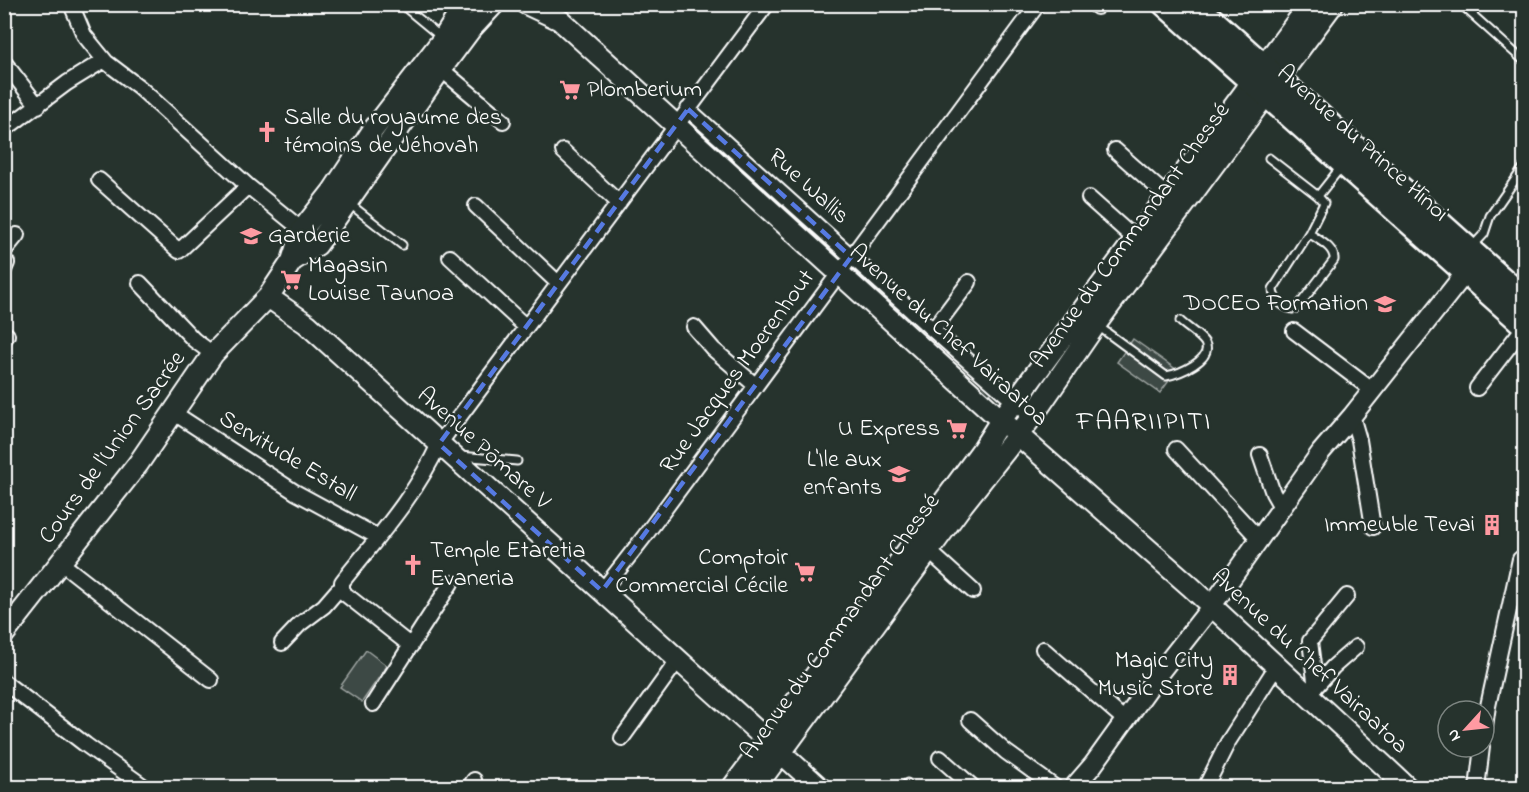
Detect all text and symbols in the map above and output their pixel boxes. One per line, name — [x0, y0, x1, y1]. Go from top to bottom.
street label: Avenue du Prince Hīnoi — [1268, 57, 1456, 231]
place label: Plomberium — [587, 73, 702, 108]
supermarket icon: Plomberium — [558, 78, 582, 102]
street label: Avenue du Commandant Chessé — [1022, 95, 1240, 376]
place label: Salle du royaume des témoins de Jéhovah — [284, 101, 502, 164]
church icon: Salle du royaume des témoins de Jéhovah — [255, 120, 279, 144]
street label: Rue Wallis — [759, 141, 857, 233]
place label: Garderie — [268, 219, 350, 254]
school or university icon: Garderie — [239, 224, 263, 248]
street label: Avenue du Chef Vairaatoa — [840, 236, 1056, 436]
place label: Magasin Louise Taunoa — [308, 249, 454, 312]
street label: Rue Jacques Moerenhout — [652, 263, 824, 481]
supermarket icon: Magasin Louise Taunoa — [279, 268, 303, 292]
place label: DOCEO Formation — [1183, 287, 1368, 322]
school or university icon: DOCEO Formation — [1373, 292, 1397, 316]
street label: Cours de l'Union Sacrée — [31, 344, 195, 552]
street label: Avenue Pōmare V — [408, 379, 558, 519]
street label: Servitude Estall — [212, 402, 362, 512]
district label: FAARIIPITI — [1075, 403, 1212, 442]
place label: U Express — [838, 412, 940, 447]
supermarket icon: U Express — [945, 417, 969, 441]
place label: L'Ile aux enfants — [803, 443, 882, 506]
school or university icon: L'Ile aux enfants — [887, 462, 911, 486]
street label: Avenue du Commandant Chessé — [732, 486, 950, 767]
place label: Immeuble Tevai — [1324, 508, 1475, 543]
building icon: Immeuble Tevai — [1480, 513, 1504, 537]
place label: Temple Etaretia Evaneria — [430, 534, 585, 597]
place label: Comptoir Commercial Cécile — [615, 541, 789, 604]
church icon: Temple Etaretia Evaneria — [401, 553, 425, 577]
supermarket icon: Comptoir Commercial Cécile — [793, 560, 817, 584]
street label: Avenue du Chef Vairaatoa — [1202, 561, 1416, 763]
place label: Magic City Music Store — [1097, 644, 1213, 707]
building icon: Magic City Music Store — [1218, 663, 1242, 687]
north arrow — [1436, 699, 1496, 759]
text: N — [1441, 724, 1468, 745]

